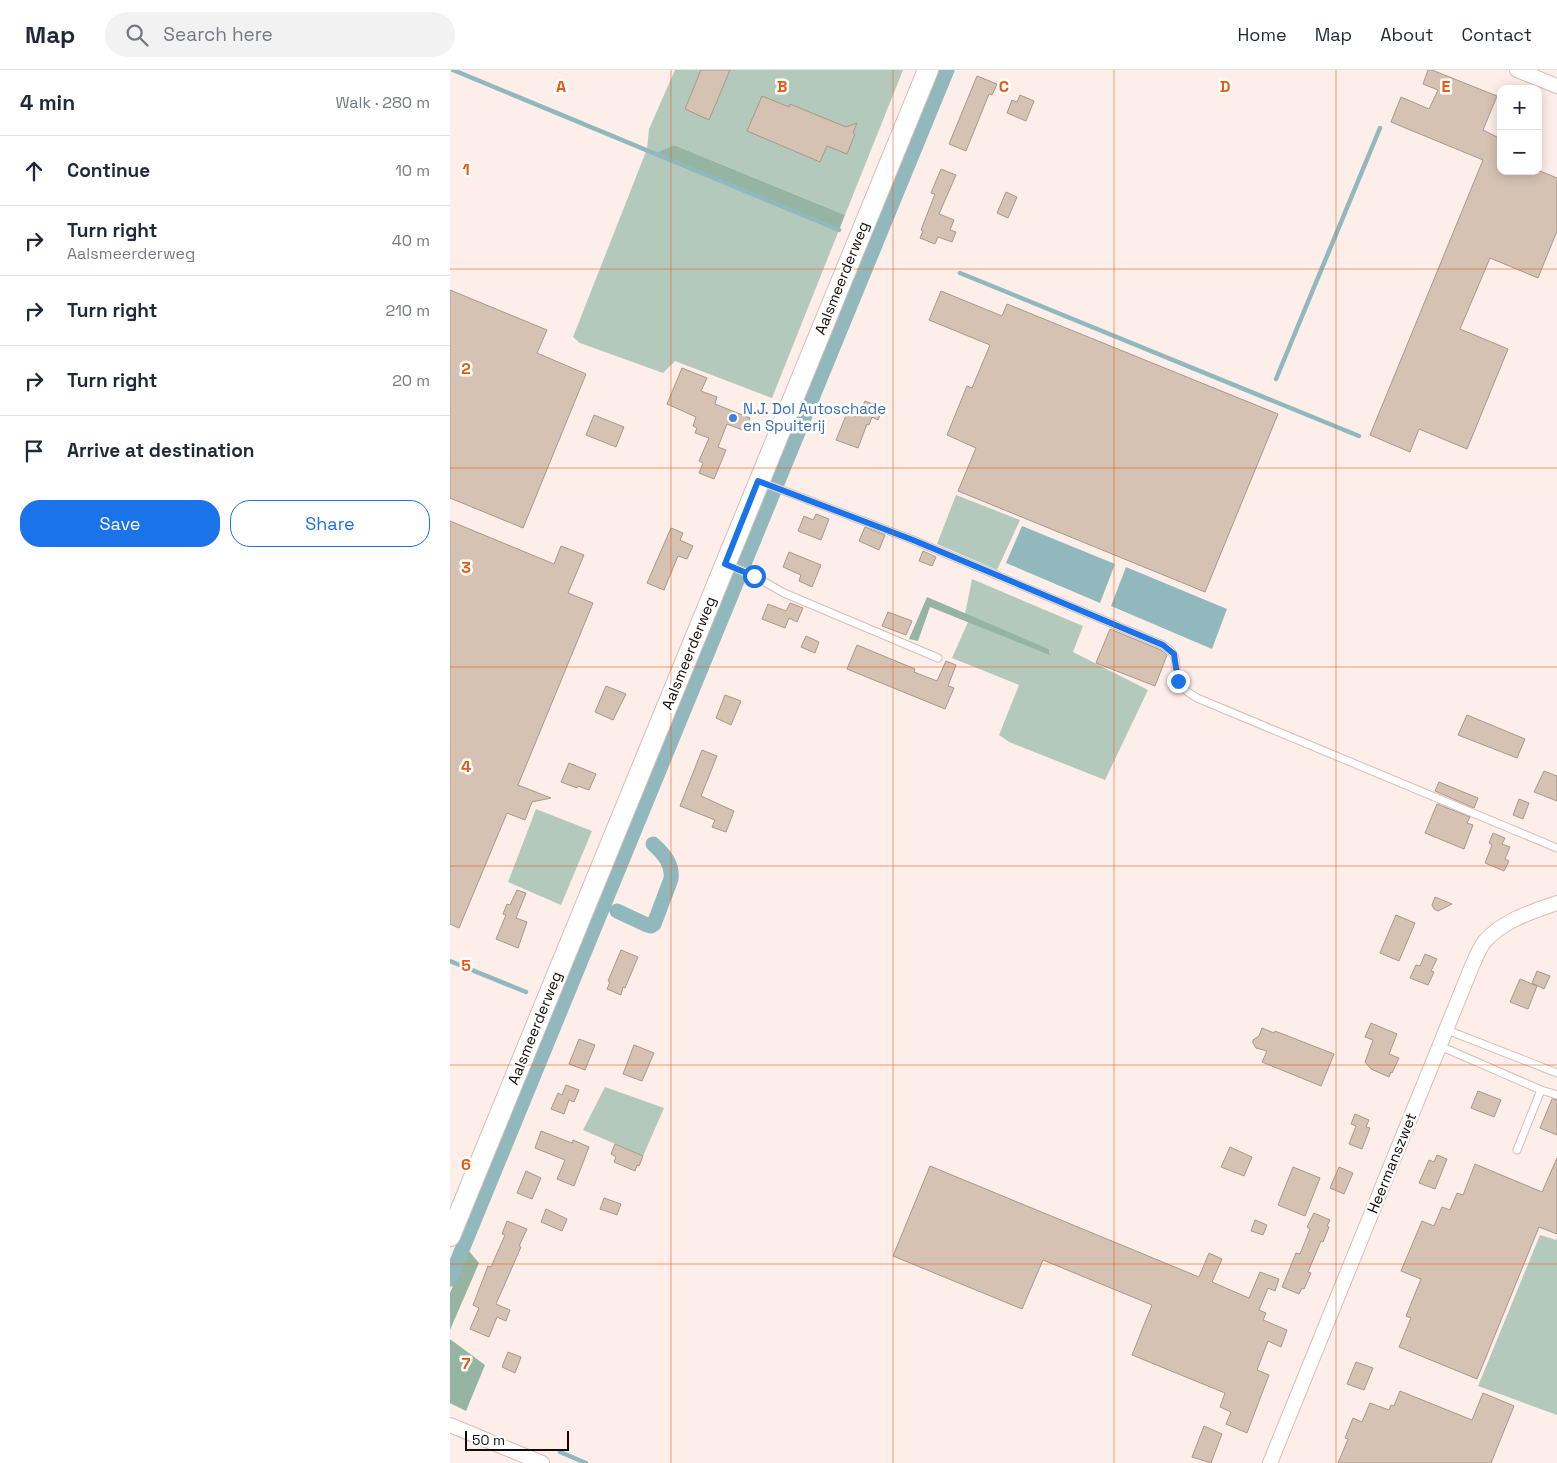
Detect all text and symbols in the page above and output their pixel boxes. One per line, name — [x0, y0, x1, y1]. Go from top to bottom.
search box — [105, 12, 455, 57]
text: Map — [25, 19, 75, 50]
icon: search — [123, 21, 151, 49]
text: Search here — [163, 22, 273, 47]
text: Home — [1238, 23, 1287, 46]
text: Map — [1315, 23, 1352, 46]
text: About — [1380, 23, 1434, 46]
text: Contact — [1462, 23, 1532, 46]
text: A — [556, 76, 566, 97]
text: B — [777, 76, 787, 97]
text: C — [999, 76, 1009, 97]
text: D — [1220, 76, 1230, 97]
text: E — [1442, 76, 1451, 97]
map controls — [1497, 85, 1542, 175]
button: + — [1497, 85, 1542, 130]
text: 4 min — [20, 89, 75, 116]
text: Walk · 280 m — [335, 92, 430, 113]
button: − — [1497, 130, 1542, 175]
icon: ahead — [20, 157, 48, 185]
text: Continue — [67, 158, 150, 183]
text: 1 — [462, 159, 470, 180]
text: 10 m — [395, 160, 430, 181]
text: Turn right — [67, 218, 157, 243]
street label: Aalsmeerderweg — [810, 218, 873, 337]
icon: right — [20, 227, 48, 255]
text: 40 m — [392, 230, 430, 251]
text: Aalsmeerderweg — [67, 243, 195, 264]
icon: right — [20, 297, 48, 325]
text: Turn right — [67, 298, 157, 323]
text: 210 m — [386, 300, 430, 321]
text: 2 — [461, 358, 471, 379]
icon: right — [20, 367, 48, 395]
text: Turn right — [67, 368, 157, 393]
text: 20 m — [392, 370, 430, 391]
place label: N.J. Dol Autoschade en Spuiterij — [743, 399, 886, 435]
marker: N.J. Dol Autoschade en Spuiterij — [727, 412, 739, 424]
icon: arrive — [20, 437, 48, 465]
text: Arrive at destination — [67, 438, 255, 463]
button: Save — [20, 500, 220, 547]
button: Share — [230, 500, 430, 547]
text: 3 — [461, 557, 471, 578]
route start — [743, 565, 766, 588]
street label: Aalsmeerderweg — [657, 593, 720, 712]
route end — [1167, 670, 1190, 693]
text: 4 — [461, 756, 471, 777]
text: 5 — [461, 955, 471, 976]
street label: Aalsmeerderweg — [503, 968, 566, 1087]
street label: Heermanszwet — [1363, 1110, 1420, 1216]
text: 6 — [461, 1154, 471, 1175]
text: 7 — [462, 1353, 471, 1374]
scale bar — [465, 1428, 569, 1451]
text: 50 m — [472, 1431, 505, 1449]

